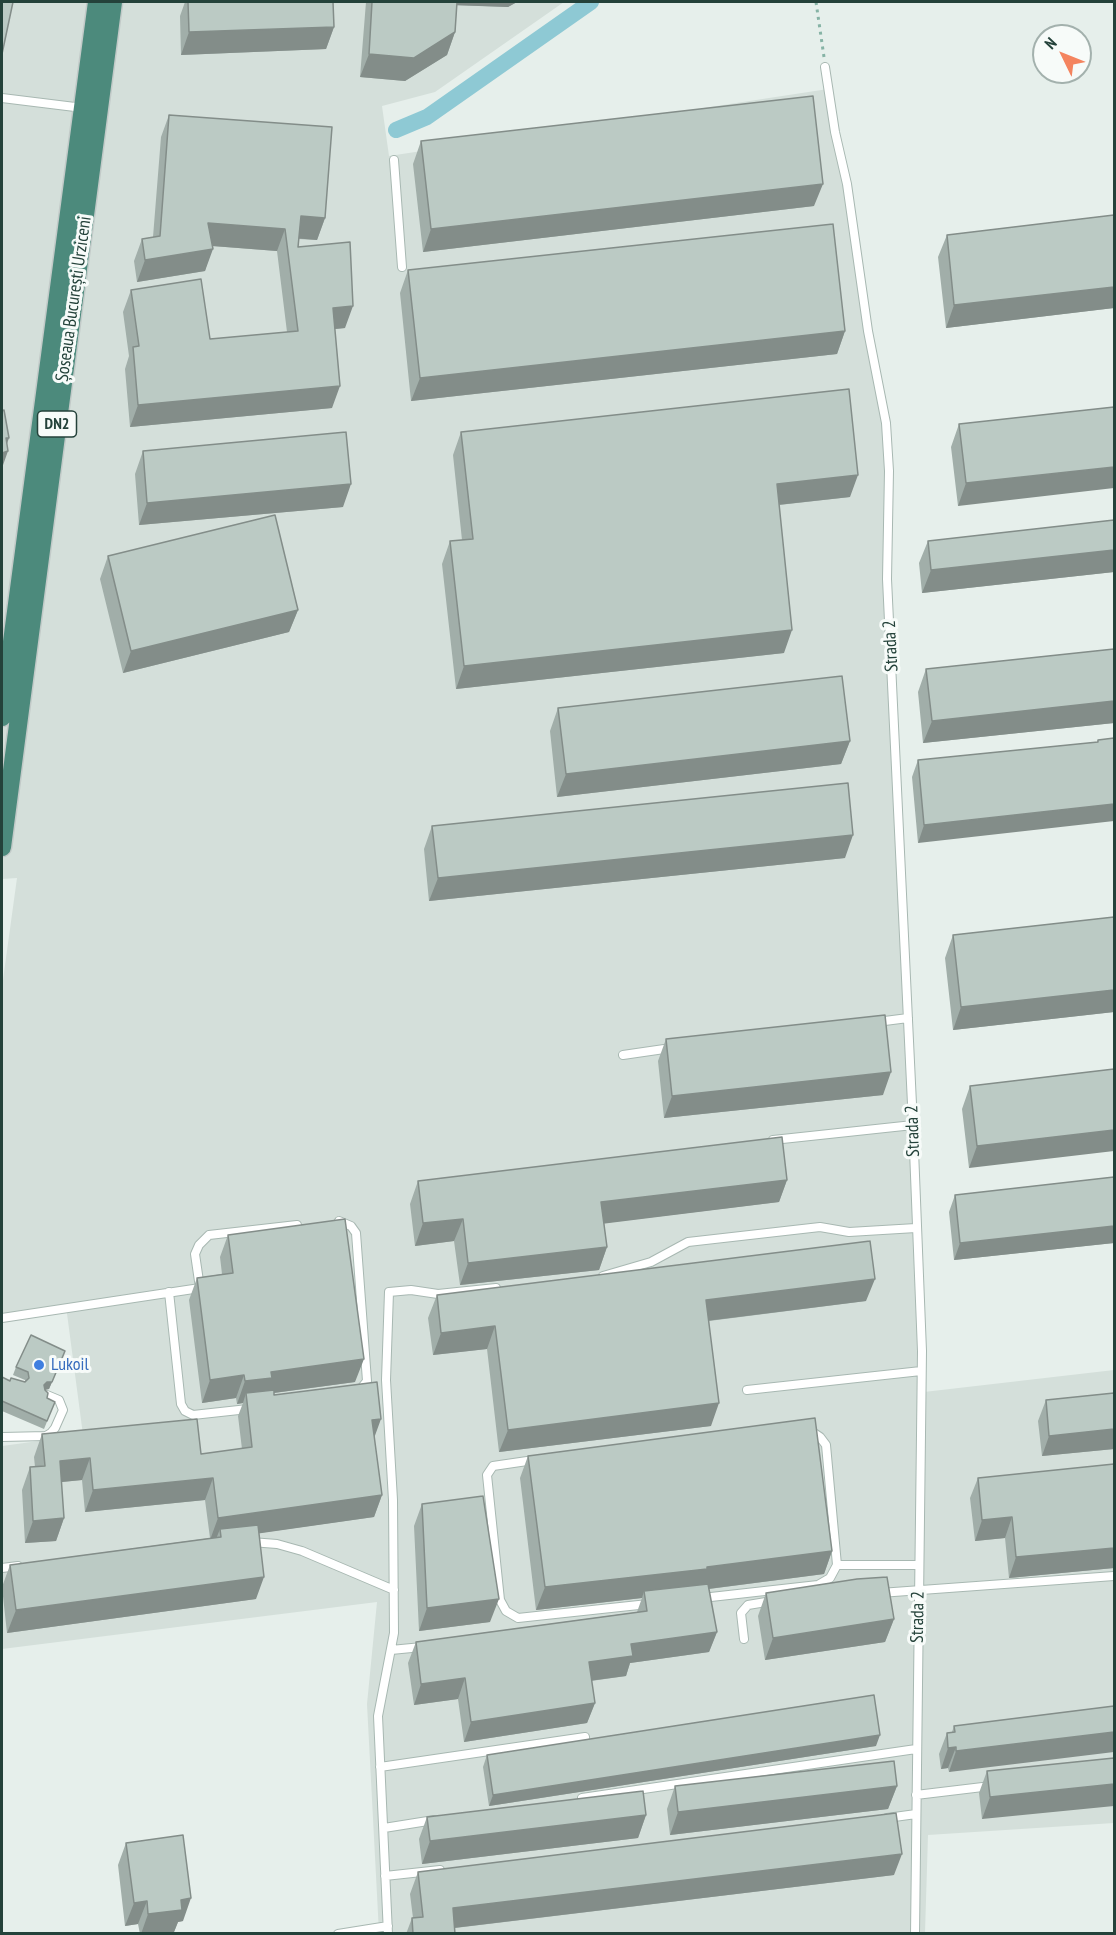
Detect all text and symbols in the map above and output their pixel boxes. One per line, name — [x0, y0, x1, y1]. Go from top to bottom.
north arrow — [1032, 24, 1092, 84]
text: N — [1040, 33, 1061, 53]
street label: Șoseaua București Urziceni — [52, 215, 96, 383]
road number: DN2 — [38, 411, 76, 437]
street label: Strada 2 — [879, 620, 903, 672]
street label: Strada 2 — [901, 1105, 925, 1157]
place label: Lukoil — [51, 1354, 89, 1376]
marker: Lukoil — [32, 1358, 46, 1372]
street label: Strada 2 — [907, 1591, 929, 1643]

